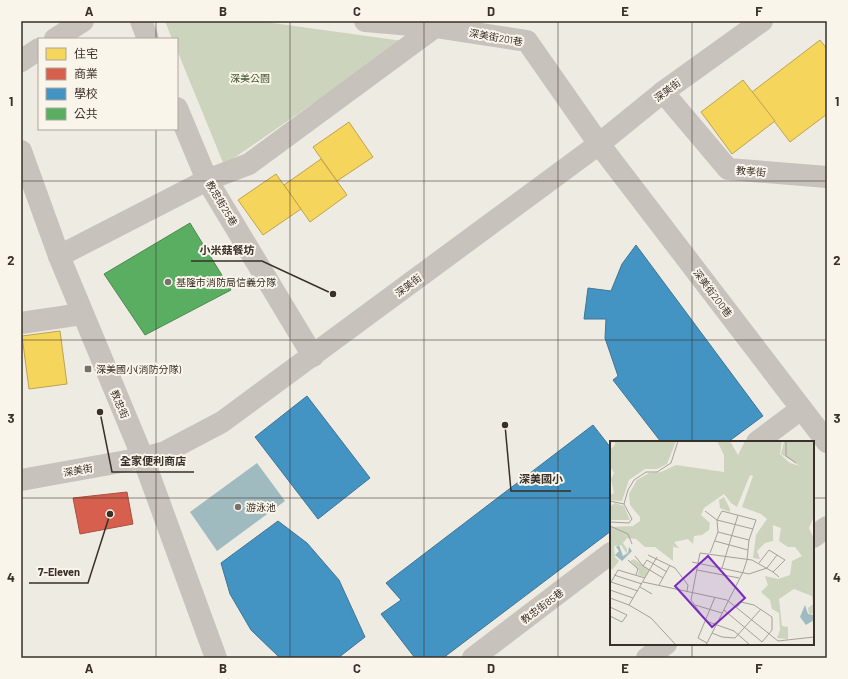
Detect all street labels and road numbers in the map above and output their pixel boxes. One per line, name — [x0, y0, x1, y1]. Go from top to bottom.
street label: 深美街201巷 — [468, 26, 524, 48]
street label: 深美街 — [651, 76, 683, 104]
street label: 教孝街 — [736, 164, 766, 178]
street label: 教忠街25巷 — [204, 178, 240, 228]
street label: 深美街200巷 — [691, 267, 735, 319]
street label: 深美街 — [392, 271, 424, 299]
street label: 教忠街 — [109, 388, 131, 420]
street label: 深美街 — [62, 461, 94, 479]
street label: 教忠街85巷 — [518, 586, 566, 626]

